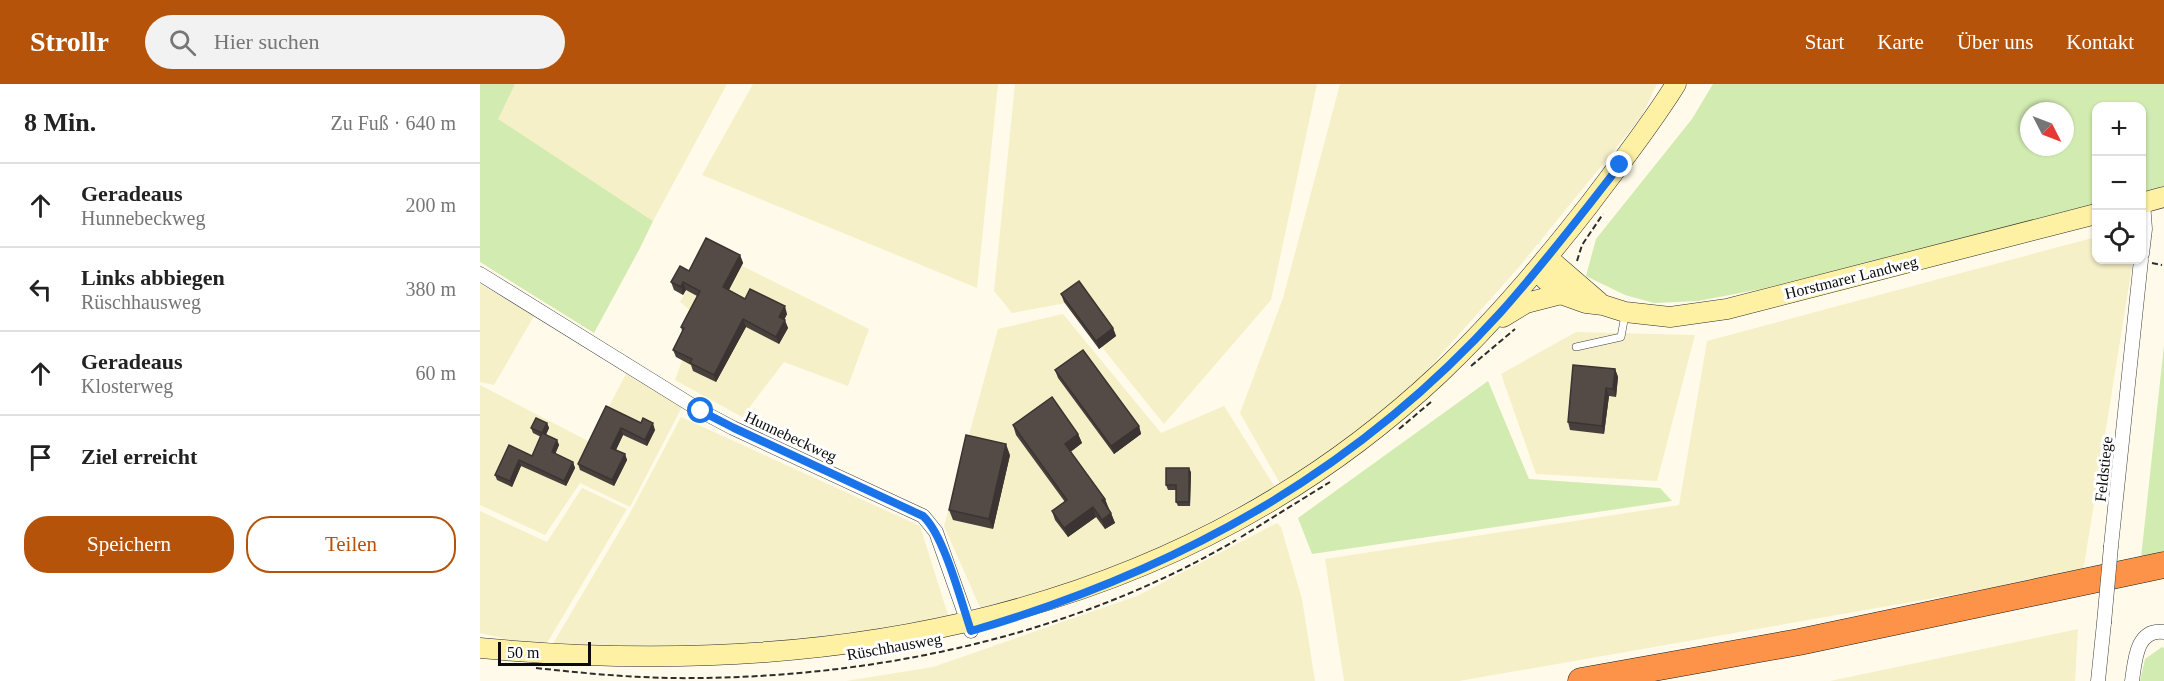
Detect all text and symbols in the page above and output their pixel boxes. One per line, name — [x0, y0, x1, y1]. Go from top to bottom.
search box — [145, 15, 565, 69]
text: Strollr — [30, 26, 109, 57]
icon: search — [166, 26, 199, 59]
text: Hier suchen — [214, 29, 320, 54]
text: Start — [1805, 30, 1844, 54]
text: Karte — [1877, 30, 1924, 54]
text: Über uns — [1957, 30, 2033, 54]
text: Kontakt — [2066, 30, 2134, 54]
north arrow — [2020, 102, 2074, 156]
map controls — [2092, 102, 2146, 264]
button: + — [2092, 102, 2146, 156]
text: 8 Min. — [24, 108, 96, 137]
text: Zu Fuß · 640 m — [330, 112, 456, 134]
route end — [1606, 151, 1632, 177]
button: − — [2092, 156, 2146, 210]
text: Geradeaus — [81, 181, 182, 206]
icon: ahead — [24, 189, 57, 222]
text: 200 m — [405, 194, 456, 216]
text: Hunnebeckweg — [81, 207, 205, 229]
button: locate — [2092, 210, 2146, 264]
street label: Horstmarer Landweg — [1783, 253, 1920, 303]
text: Links abbiegen — [81, 265, 225, 290]
icon: left — [24, 273, 57, 306]
text: 380 m — [405, 278, 456, 300]
text: Rüschhausweg — [81, 291, 201, 313]
text: Geradeaus — [81, 349, 182, 374]
icon: ahead — [24, 357, 57, 390]
text: 60 m — [415, 362, 456, 384]
text: Klosterweg — [81, 375, 173, 397]
route start — [687, 397, 713, 423]
street label: Hunnebeckweg — [742, 408, 839, 466]
street label: Feldstiege — [2092, 435, 2116, 503]
icon: arrive — [24, 441, 57, 474]
text: Ziel erreicht — [81, 444, 197, 469]
button: Speichern — [24, 516, 234, 573]
button: Teilen — [246, 516, 456, 573]
street label: Rüschhausweg — [845, 630, 943, 664]
scale bar — [498, 639, 591, 666]
text: 50 m — [507, 644, 539, 661]

